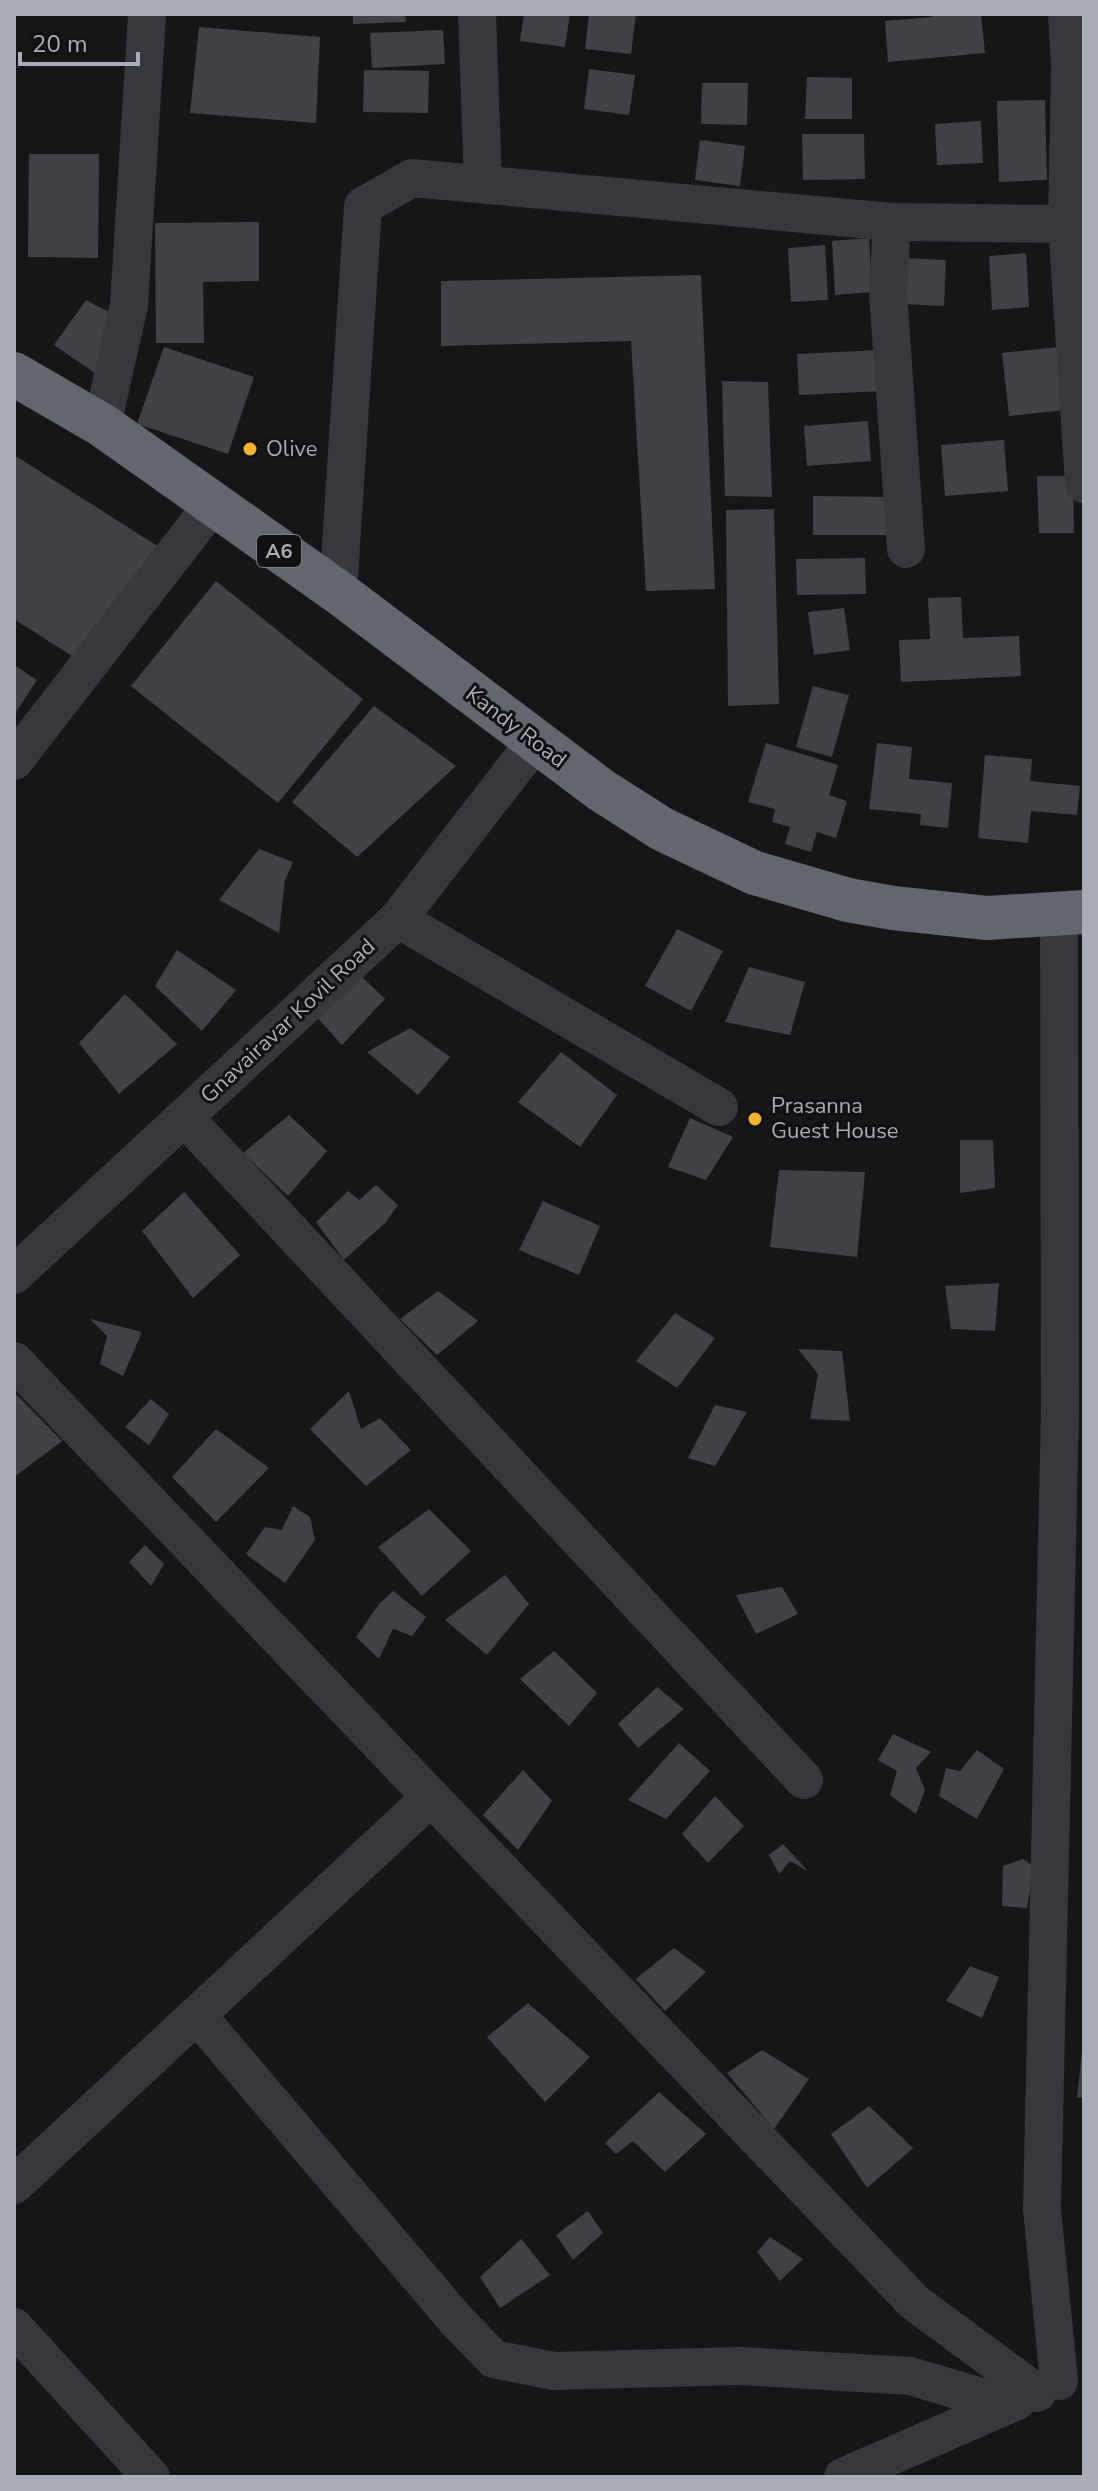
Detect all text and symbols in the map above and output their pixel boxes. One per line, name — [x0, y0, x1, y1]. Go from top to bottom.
scale bar — [20, 16, 138, 66]
text: 20 m — [32, 28, 88, 60]
place label: Olive — [266, 434, 317, 464]
marker: Olive — [241, 440, 259, 458]
road number: A6 — [257, 535, 301, 567]
street label: Kandy Road — [459, 679, 573, 775]
street label: Gnavairavar Kovil Road — [194, 932, 382, 1110]
place label: Prasanna Guest House — [771, 1091, 898, 1146]
marker: Prasanna Guest House — [746, 1110, 764, 1128]

